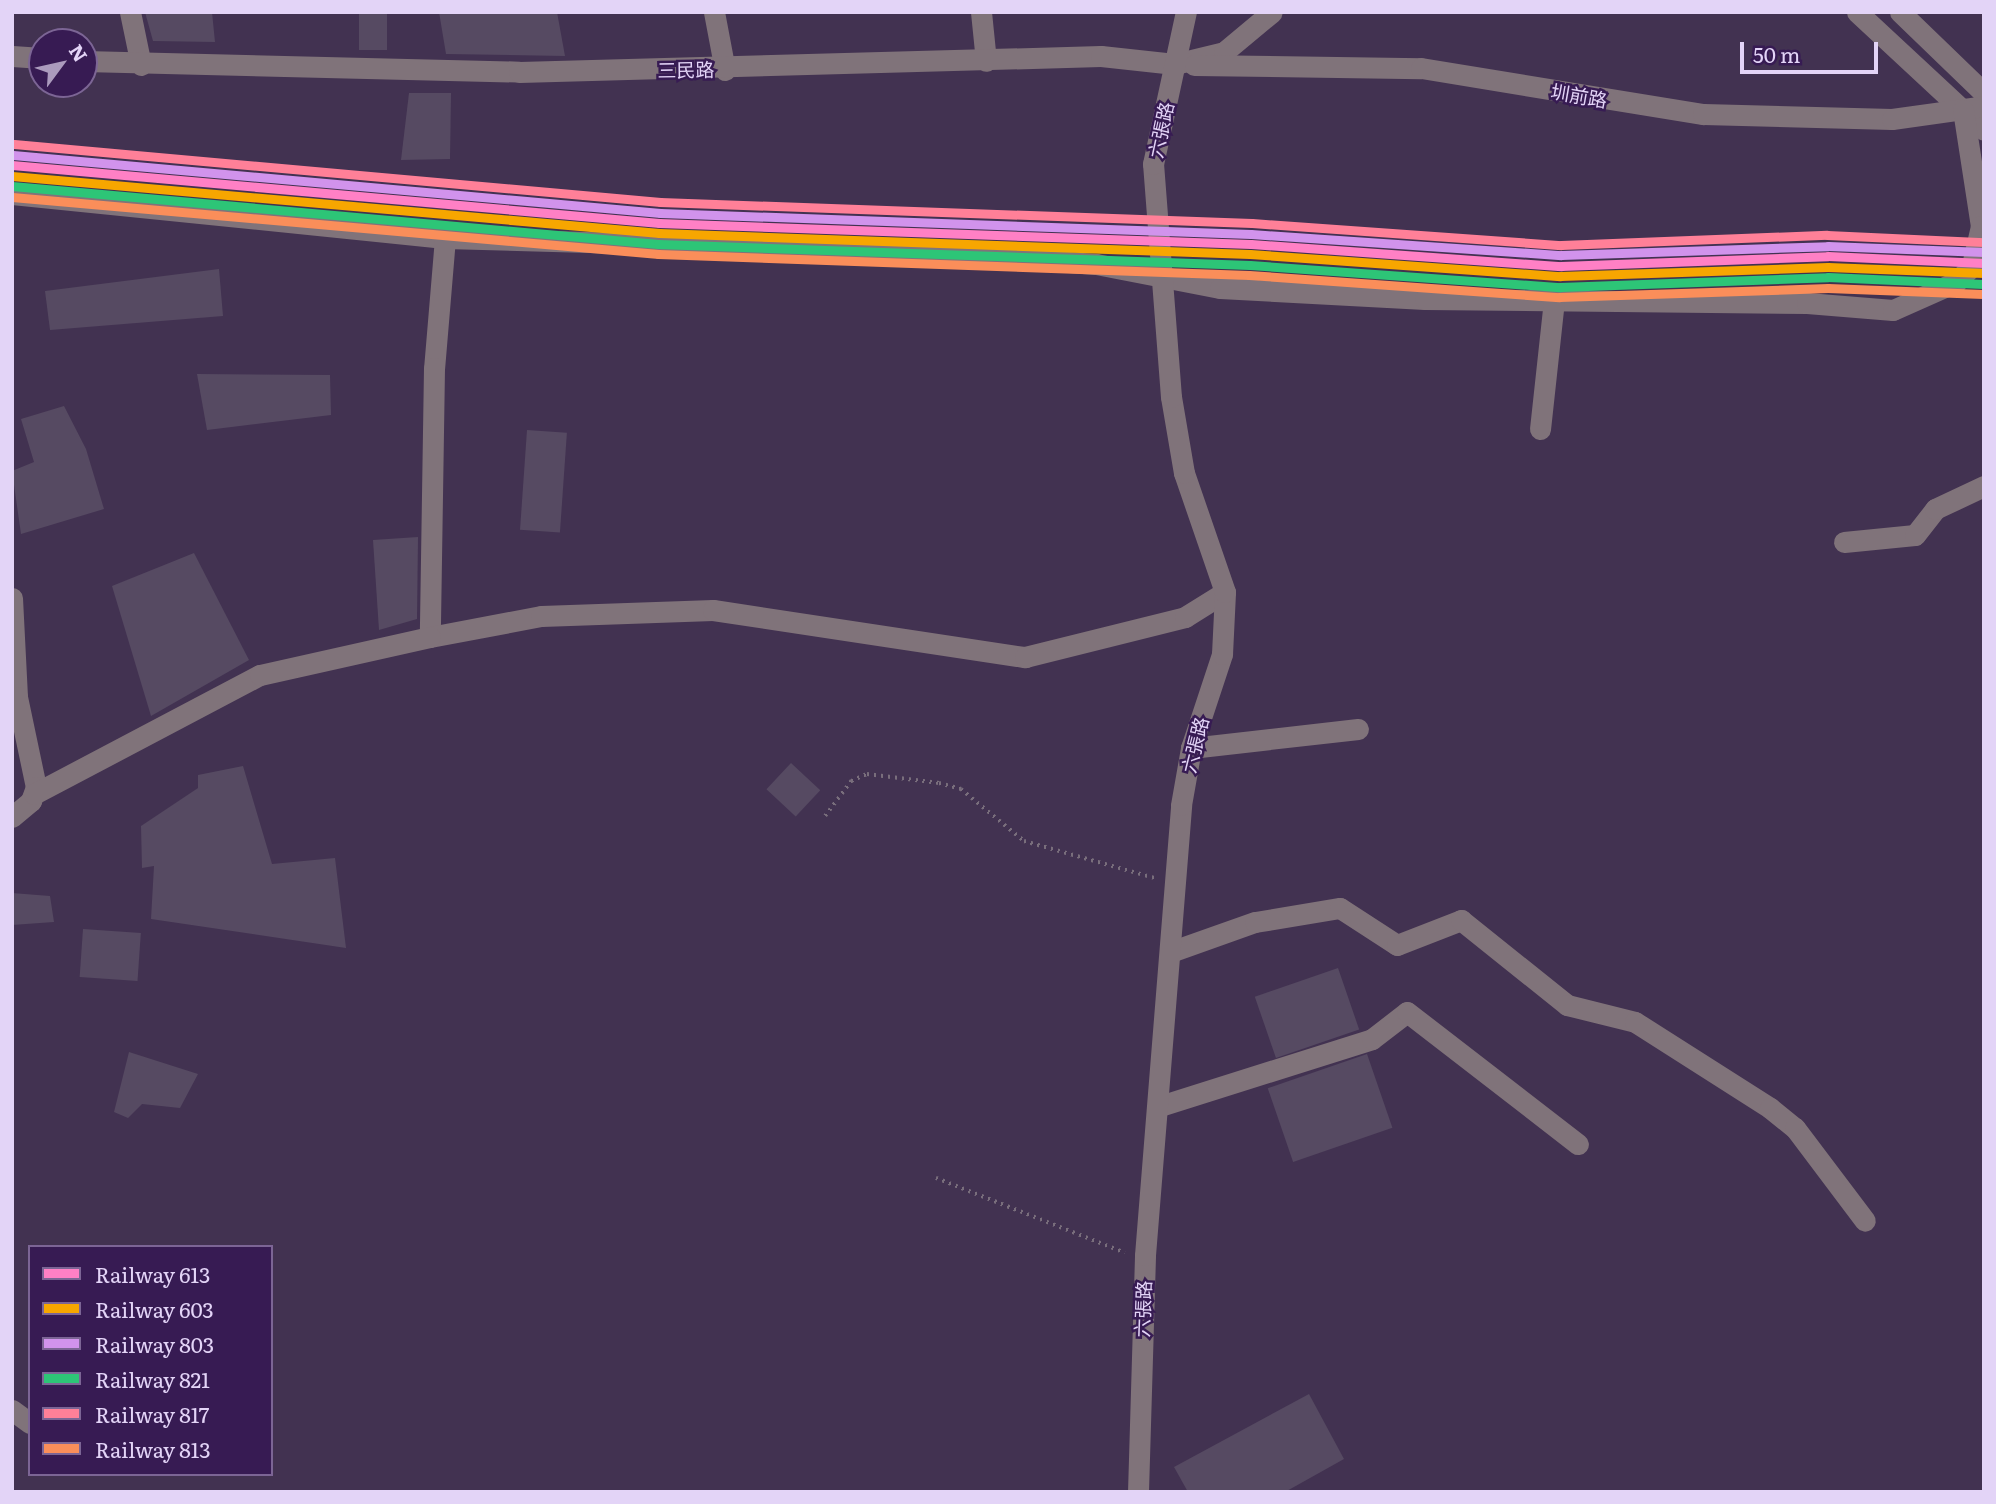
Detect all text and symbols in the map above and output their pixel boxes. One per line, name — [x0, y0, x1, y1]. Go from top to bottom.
north arrow — [28, 28, 98, 98]
scale bar — [1744, 28, 1882, 72]
text: N — [63, 38, 95, 67]
text: 50 m — [1753, 38, 1800, 69]
street label: 三民路 — [657, 58, 715, 82]
street label: 圳前路 — [1549, 80, 1609, 112]
street label: 六張路 — [1144, 100, 1178, 160]
street label: 六張路 — [1177, 715, 1213, 775]
legend — [28, 1245, 273, 1476]
text: Railway 613 — [95, 1258, 210, 1289]
street label: 六張路 — [1131, 1280, 1155, 1338]
text: Railway 603 — [95, 1293, 214, 1324]
text: Railway 803 — [95, 1328, 214, 1359]
text: Railway 821 — [95, 1363, 210, 1394]
text: Railway 817 — [95, 1398, 209, 1429]
text: Railway 813 — [95, 1433, 211, 1464]

